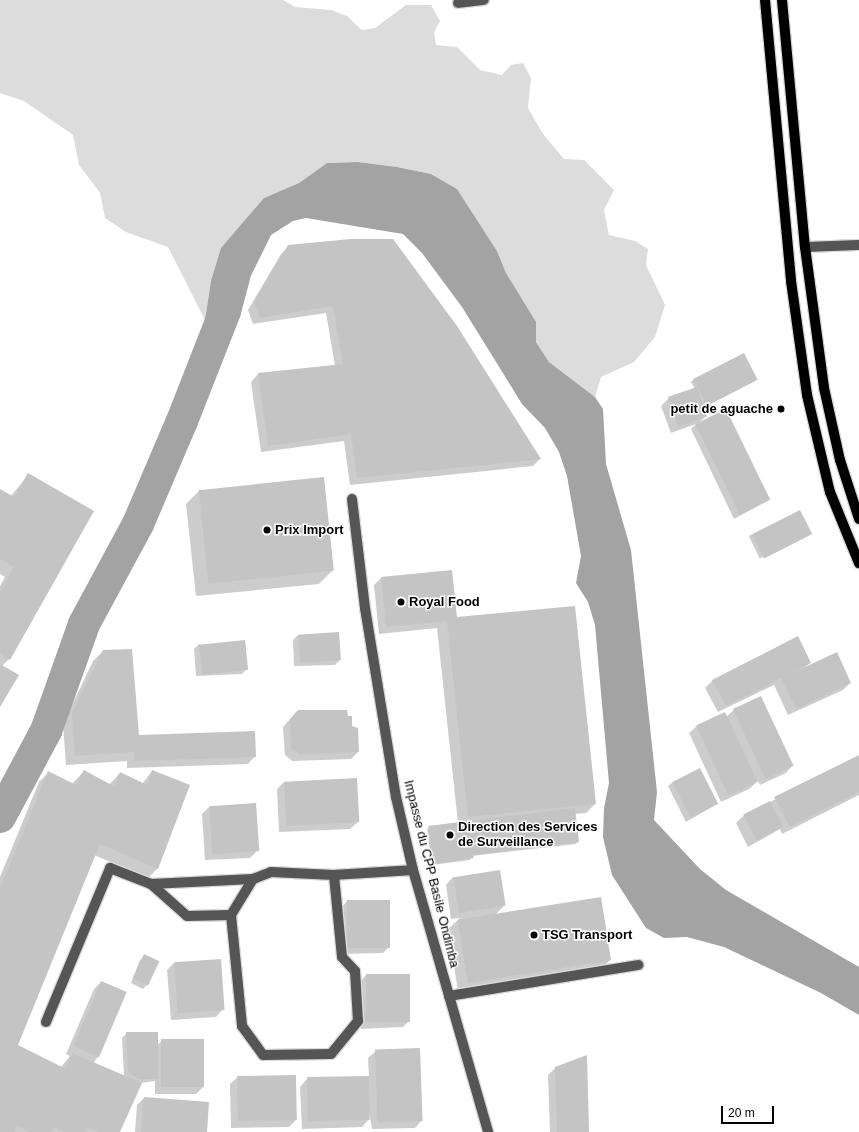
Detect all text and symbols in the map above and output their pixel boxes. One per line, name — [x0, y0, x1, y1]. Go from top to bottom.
place label: petit de aguache — [670, 401, 773, 417]
marker: petit de aguache — [776, 404, 786, 414]
place label: Prix Import — [275, 522, 344, 538]
marker: Prix Import — [262, 525, 272, 535]
place label: Royal Food — [409, 594, 480, 610]
marker: Royal Food — [396, 597, 406, 607]
street label: Impasse du CPP Basile Ondimba — [400, 779, 462, 969]
place label: Direction des Services de Surveillance — [458, 820, 597, 851]
marker: Direction des Services de Surveillance — [445, 830, 455, 840]
place label: TSG Transport — [542, 927, 632, 943]
marker: TSG Transport — [529, 930, 539, 940]
scale bar — [723, 1098, 776, 1124]
text: 20 m — [728, 1106, 755, 1120]

